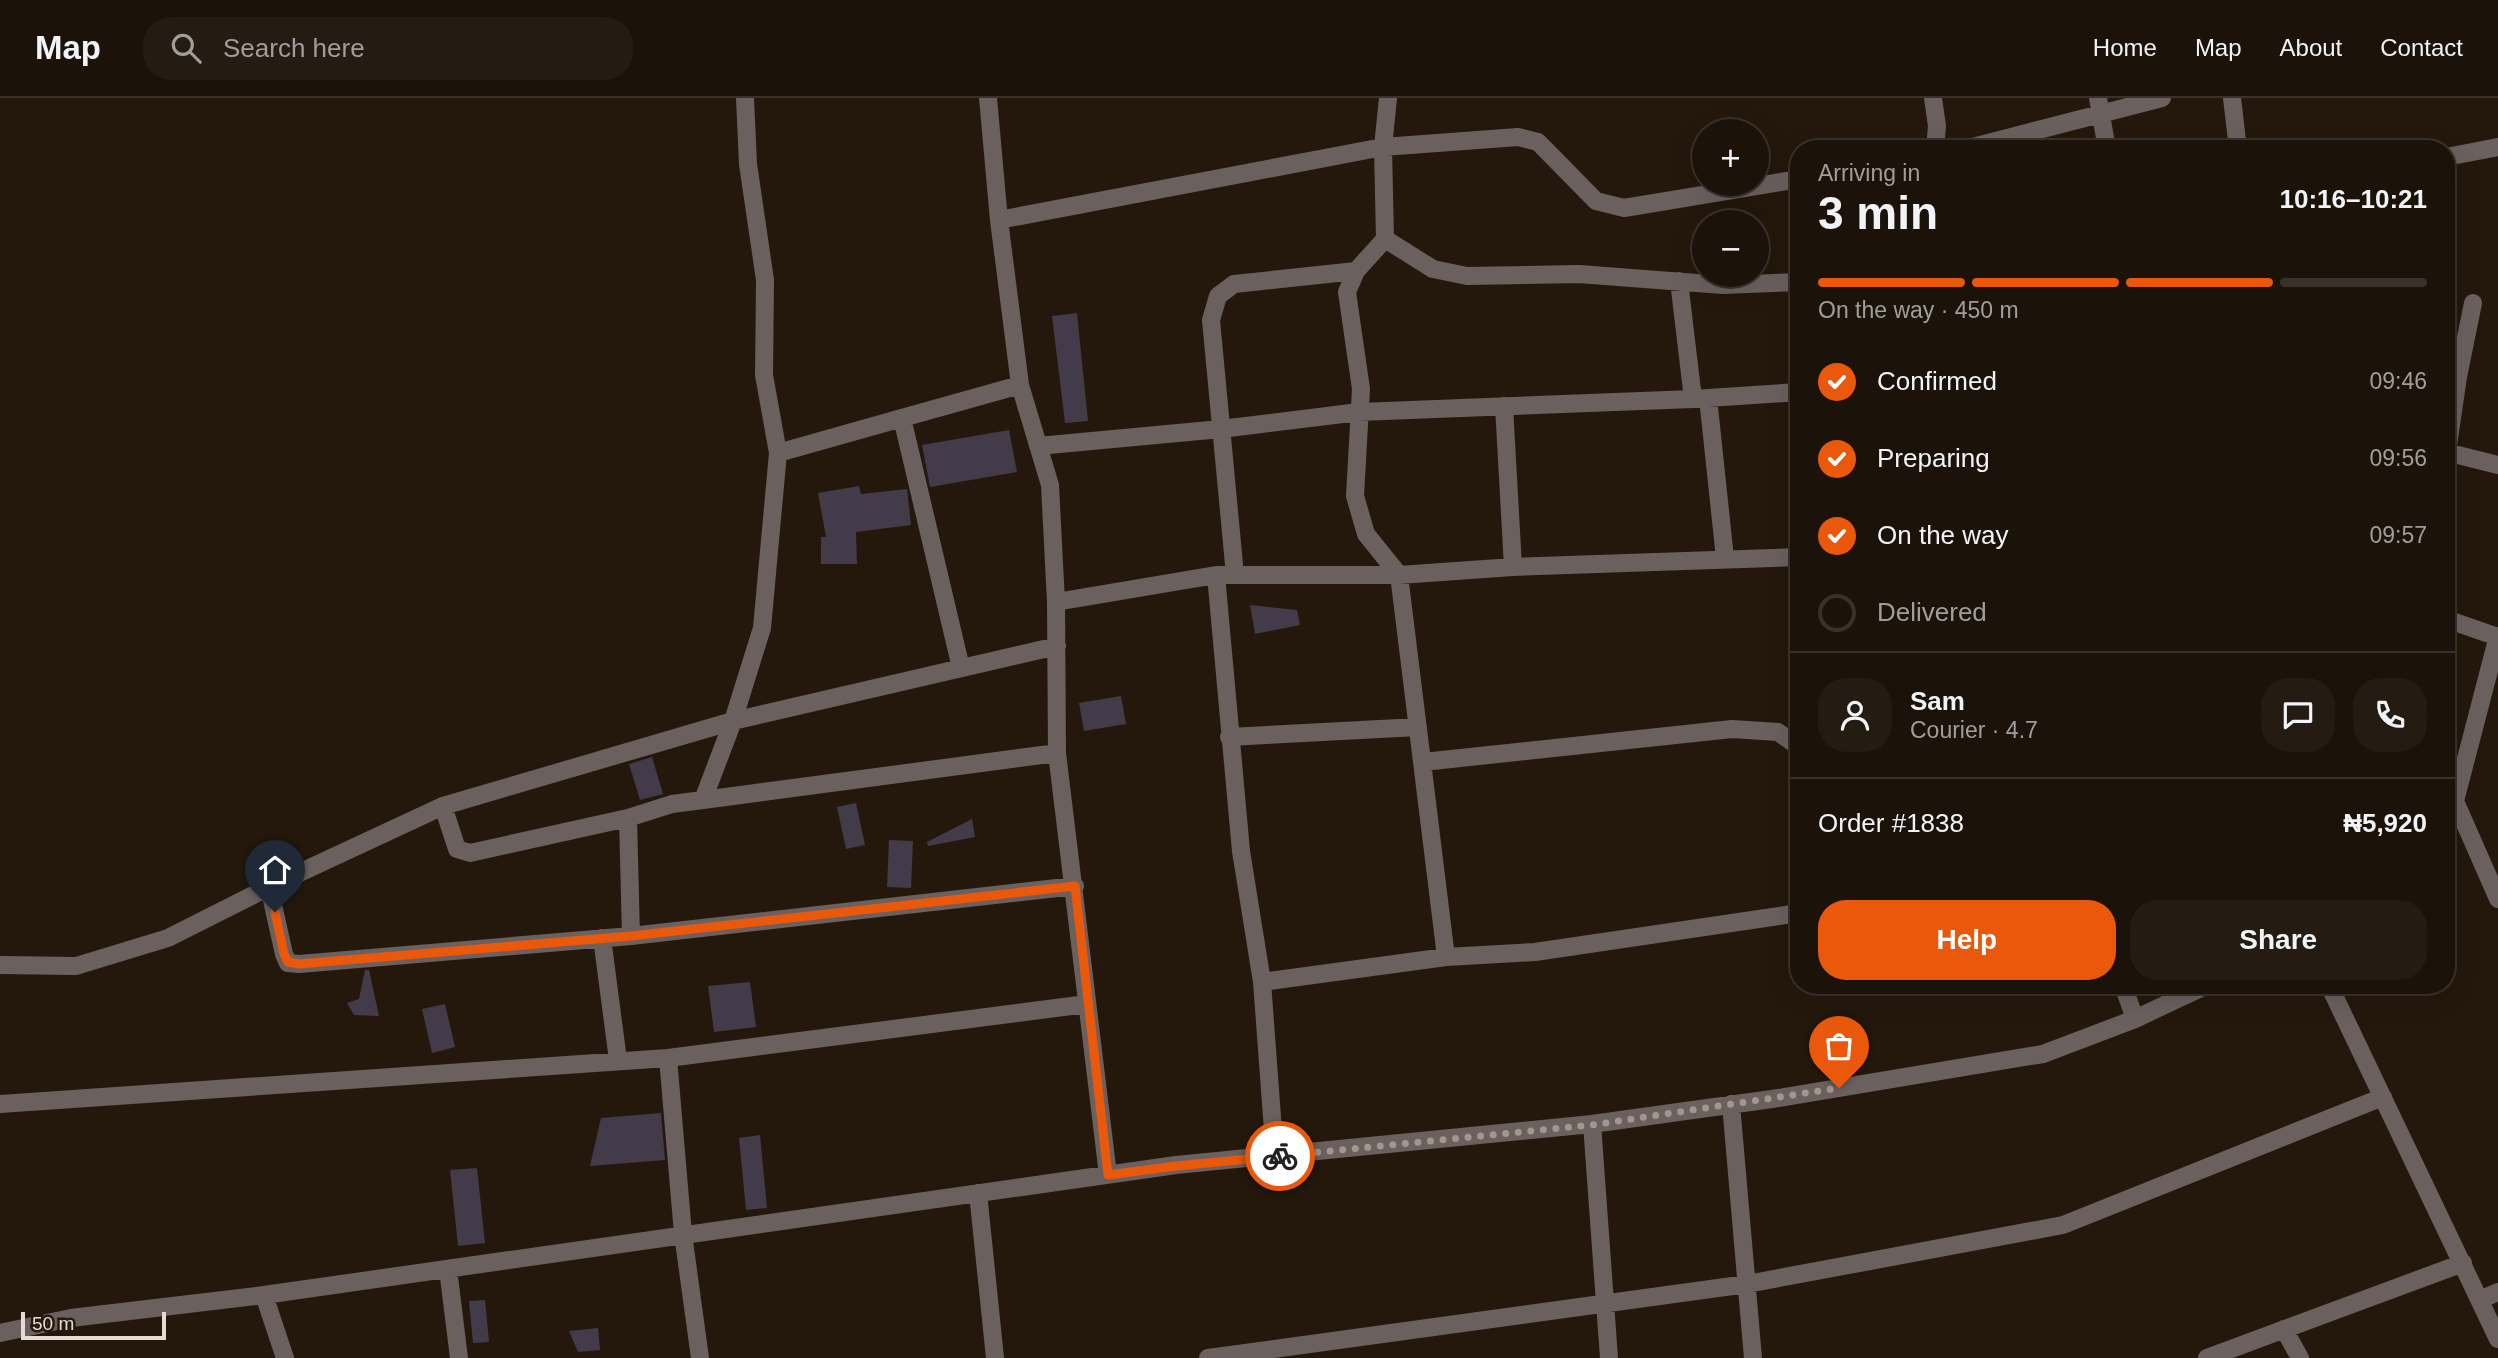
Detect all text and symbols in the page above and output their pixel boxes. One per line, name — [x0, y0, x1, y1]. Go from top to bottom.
search box — [143, 17, 633, 80]
text: Map — [35, 29, 101, 66]
icon: search — [167, 29, 205, 67]
text: Search here — [223, 33, 365, 63]
text: Home — [2093, 34, 2157, 61]
text: Map — [2195, 34, 2242, 61]
text: About — [2280, 34, 2342, 61]
text: Contact — [2380, 34, 2463, 61]
map controls — [1692, 119, 1769, 287]
button: + — [1692, 119, 1769, 196]
text: Arriving in — [1818, 160, 1920, 186]
text: 10:16–10:21 — [2280, 184, 2427, 214]
text: 3 min — [1818, 187, 1938, 239]
button: − — [1692, 210, 1769, 287]
text: On the way · 450 m — [1818, 297, 2019, 323]
icon: check — [1818, 363, 1856, 401]
text: Confirmed — [1877, 366, 1997, 396]
text: 09:46 — [2369, 368, 2427, 394]
icon: check — [1818, 440, 1856, 478]
text: Preparing — [1877, 443, 1990, 473]
text: 09:56 — [2369, 445, 2427, 471]
icon: check — [1818, 517, 1856, 555]
text: On the way — [1877, 520, 2009, 550]
text: 09:57 — [2369, 522, 2427, 548]
text: Delivered — [1877, 597, 1987, 627]
button: person — [1818, 678, 1892, 752]
button: chat — [2261, 678, 2335, 752]
button: phone — [2353, 678, 2427, 752]
text: Sam — [1910, 686, 1965, 716]
text: Courier · 4.7 — [1910, 717, 2038, 743]
text: Order #1838 — [1818, 808, 1964, 838]
text: ₦5,920 — [2343, 808, 2427, 838]
pin — [245, 840, 305, 912]
icon: home — [256, 851, 294, 889]
button: Help — [1818, 900, 2116, 980]
button: Share — [2130, 900, 2427, 980]
pin — [1809, 1016, 1869, 1088]
icon: bag — [1820, 1027, 1858, 1065]
courier — [1245, 1121, 1315, 1191]
icon: bike — [1261, 1137, 1299, 1175]
scale bar — [21, 1309, 166, 1341]
text: 50 m — [32, 1313, 74, 1334]

